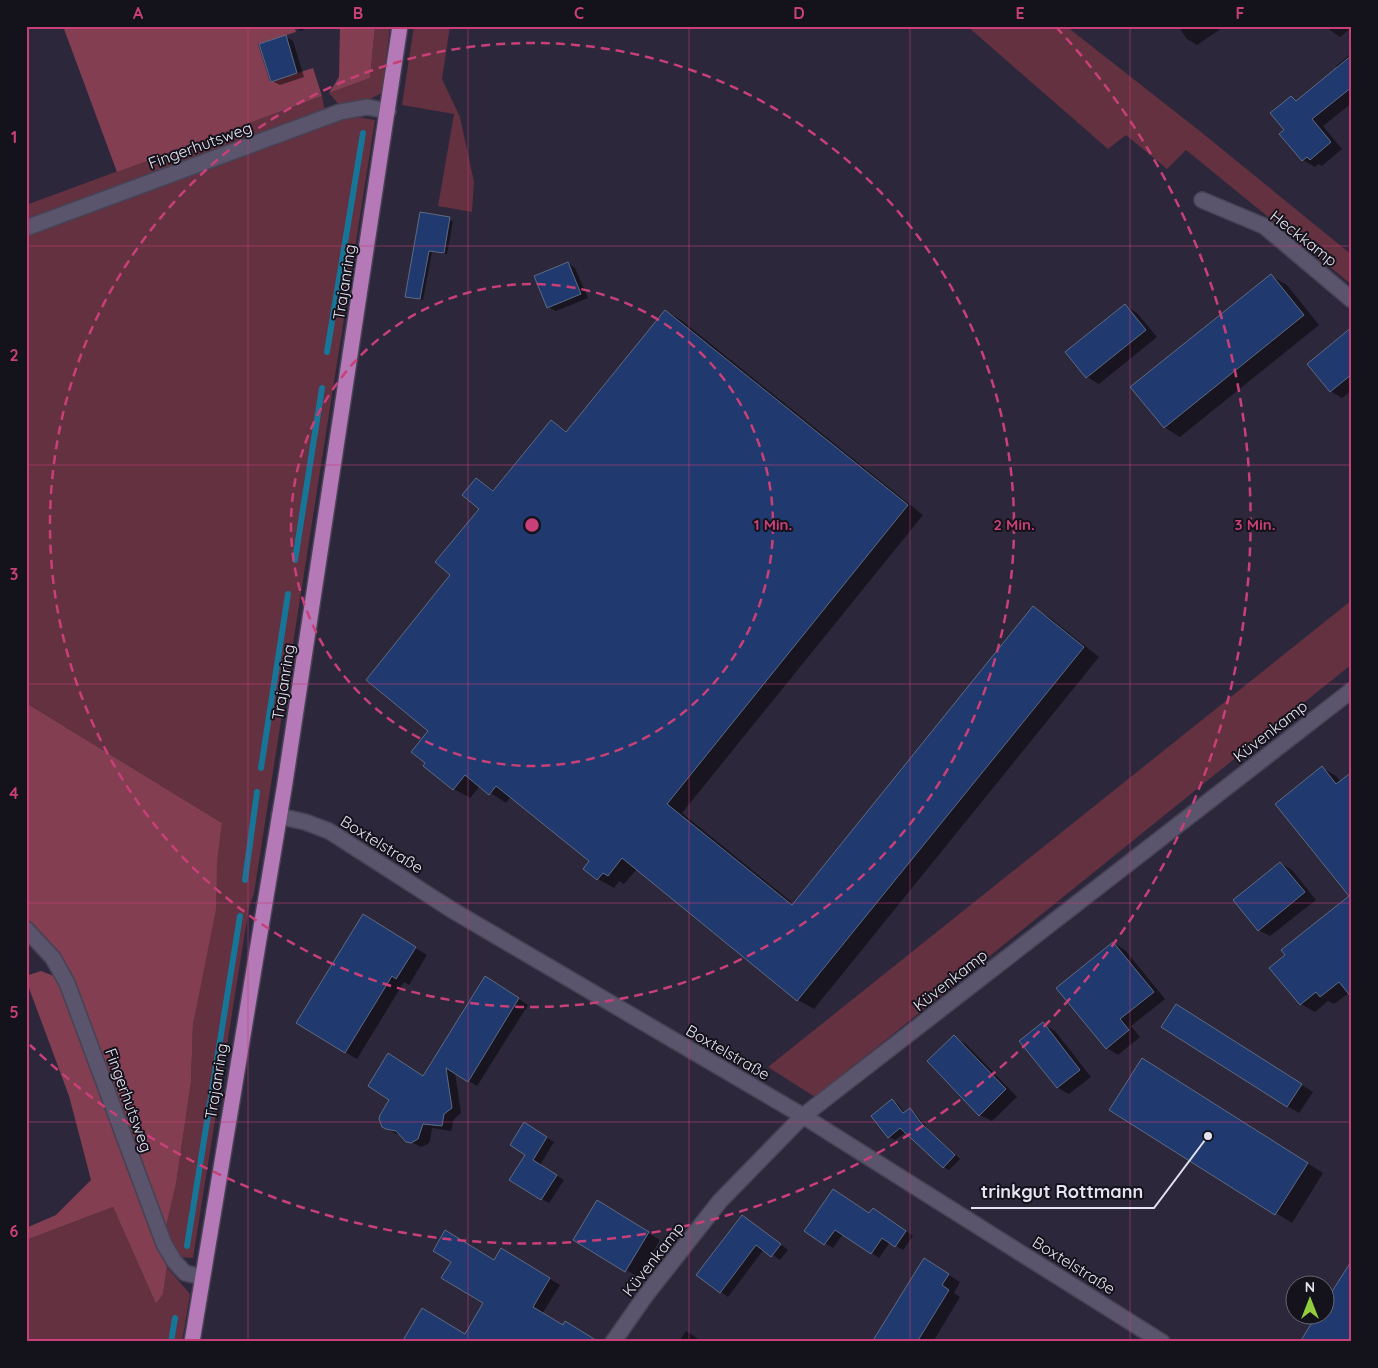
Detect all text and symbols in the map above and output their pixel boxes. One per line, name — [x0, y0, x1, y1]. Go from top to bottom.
text: A — [133, 3, 144, 23]
text: B — [353, 3, 363, 23]
text: C — [574, 3, 584, 23]
text: D — [793, 3, 805, 23]
text: E — [1015, 3, 1025, 23]
text: F — [1236, 3, 1245, 23]
street label: Fingerhutsweg — [145, 117, 255, 173]
text: 1 — [11, 127, 17, 147]
street label: Heckkamp — [1266, 206, 1342, 270]
street label: Trajanring — [328, 243, 360, 321]
text: 2 — [9, 345, 19, 365]
text: 1 Min. — [754, 515, 792, 534]
text: 2 Min. — [993, 515, 1035, 534]
text: 3 Min. — [1235, 515, 1275, 534]
centre of rings — [523, 516, 541, 534]
text: 3 — [10, 564, 18, 584]
street label: Trajanring — [267, 643, 299, 721]
street label: Küvenkamp — [1229, 696, 1311, 766]
text: 4 — [9, 783, 19, 803]
street label: Boxtelstraße — [337, 811, 427, 877]
street label: Küvenkamp — [909, 945, 991, 1015]
text: 5 — [9, 1002, 19, 1022]
street label: Boxtelstraße — [682, 1020, 774, 1084]
street label: Trajanring — [200, 1042, 232, 1120]
street label: Fingerhutsweg — [101, 1045, 157, 1155]
callout: trinkgut Rottmann — [971, 1175, 1154, 1208]
text: trinkgut Rottmann — [981, 1180, 1143, 1203]
street label: Küvenkamp — [618, 1218, 688, 1300]
text: 6 — [10, 1221, 19, 1241]
street label: Boxtelstraße — [1029, 1232, 1119, 1298]
north arrow — [1286, 1276, 1336, 1326]
text: N — [1305, 1278, 1315, 1296]

